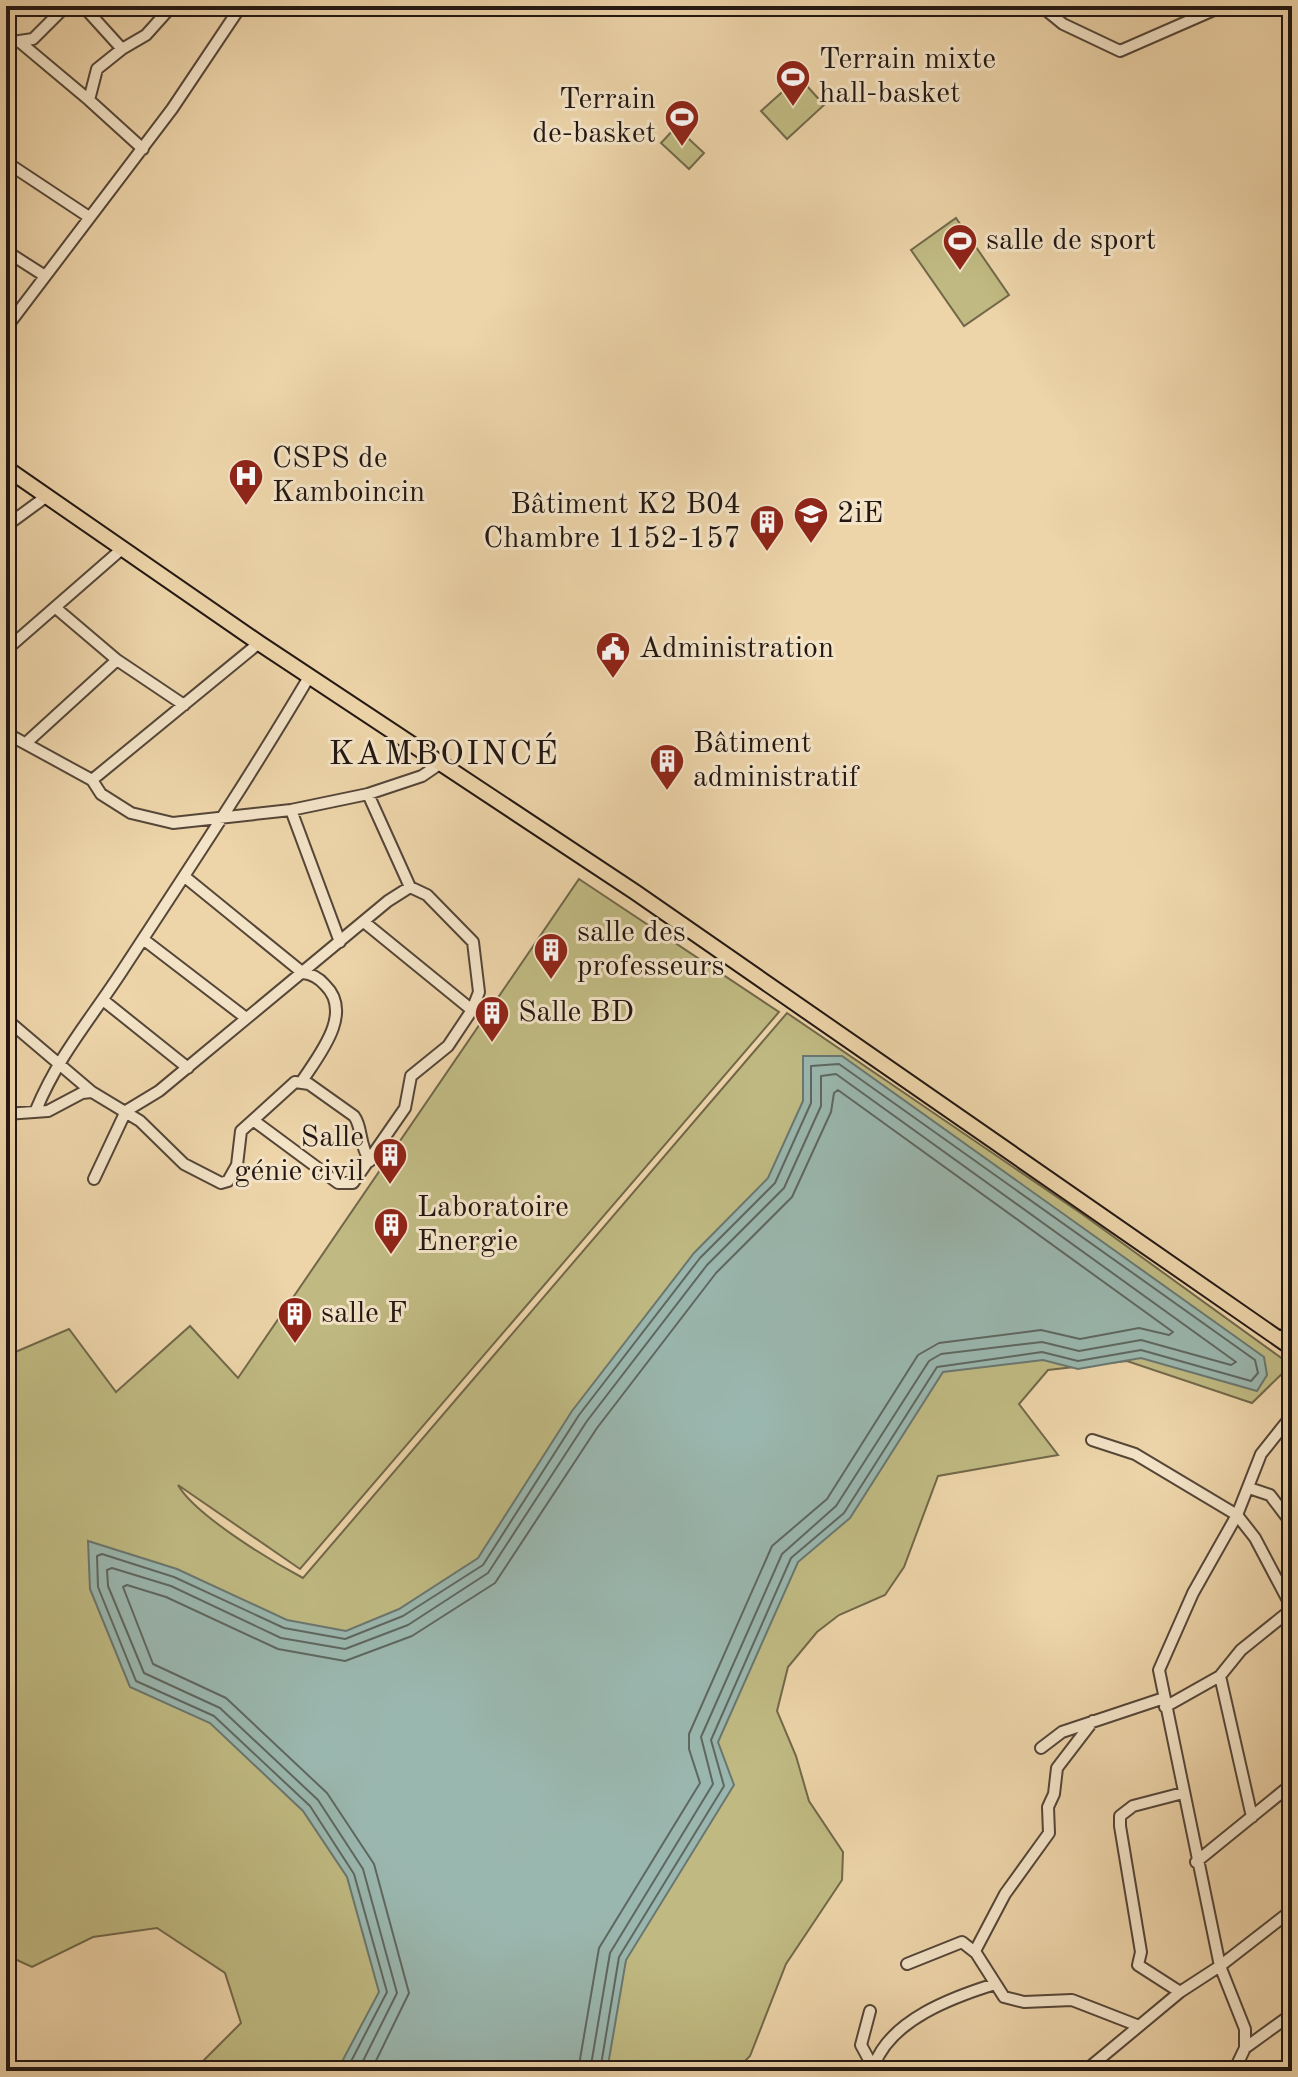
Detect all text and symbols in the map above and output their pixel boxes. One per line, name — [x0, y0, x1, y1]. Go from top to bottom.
place label: Terrain mixte hall-basket — [819, 45, 996, 109]
sports icon: Terrain mixte hall-basket — [774, 58, 812, 108]
place label: Terrain de-basket — [532, 85, 656, 149]
sports icon: Terrain de-basket — [663, 98, 701, 148]
sports icon: salle de sport — [941, 222, 979, 272]
place label: salle de sport — [986, 226, 1156, 256]
place label: CSPS de Kamboincin — [272, 444, 425, 508]
hospital icon: CSPS de Kamboincin — [227, 457, 265, 507]
place label: Bâtiment K2 B04 Chambre 1152-157 — [483, 490, 741, 554]
school or university icon: 2iE — [792, 495, 830, 545]
place label: 2iE — [837, 499, 883, 529]
building icon: Bâtiment K2 B04 Chambre 1152-157 — [748, 503, 786, 553]
public building icon: Administration — [594, 630, 632, 680]
place label: Administration — [639, 634, 834, 664]
place label: Bâtiment administratif — [693, 729, 860, 793]
district label: KAMBOINCÉ — [328, 732, 560, 772]
building icon: Bâtiment administratif — [648, 742, 686, 792]
place label: salle des professeurs — [577, 918, 725, 982]
building icon: salle des professeurs — [532, 931, 570, 981]
building icon: Salle BD — [473, 994, 511, 1044]
place label: Salle BD — [518, 998, 634, 1028]
place label: Salle génie civil — [234, 1123, 364, 1187]
building icon: Salle génie civil — [371, 1136, 409, 1186]
place label: Laboratoire Energie — [417, 1193, 569, 1257]
building icon: Laboratoire Energie — [372, 1206, 410, 1256]
building icon: salle F — [276, 1295, 314, 1345]
place label: salle F — [321, 1299, 408, 1329]

